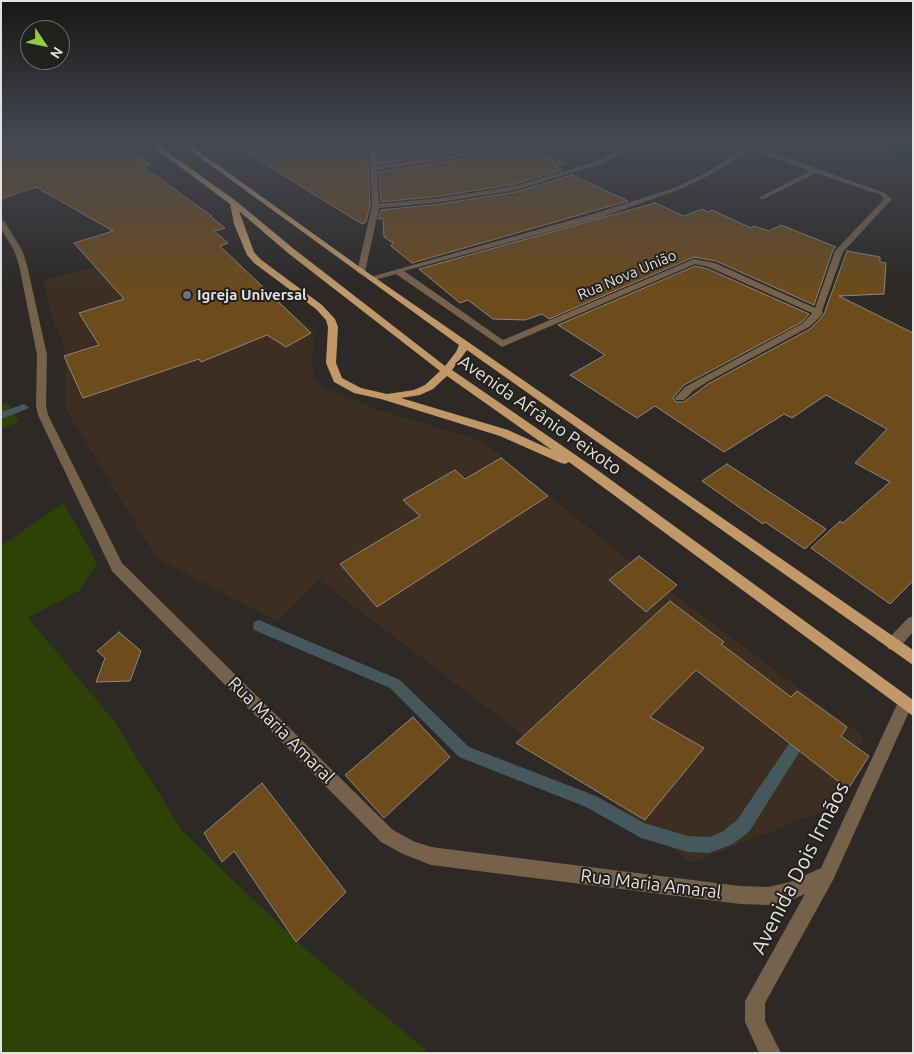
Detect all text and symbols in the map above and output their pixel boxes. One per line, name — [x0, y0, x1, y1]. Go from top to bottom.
north arrow — [20, 20, 70, 70]
text: N — [47, 44, 66, 62]
street label: Rua Nova União — [575, 246, 679, 304]
place label: Igreja Universal — [197, 286, 307, 304]
marker: Igreja Universal — [181, 289, 193, 301]
street label: Avenida Afrânio Peixoto — [454, 350, 626, 480]
street label: Rua Maria Amaral — [223, 672, 339, 788]
street label: Avenida Dois Irmãos — [746, 778, 854, 958]
street label: Rua Maria Amaral — [579, 865, 723, 903]

